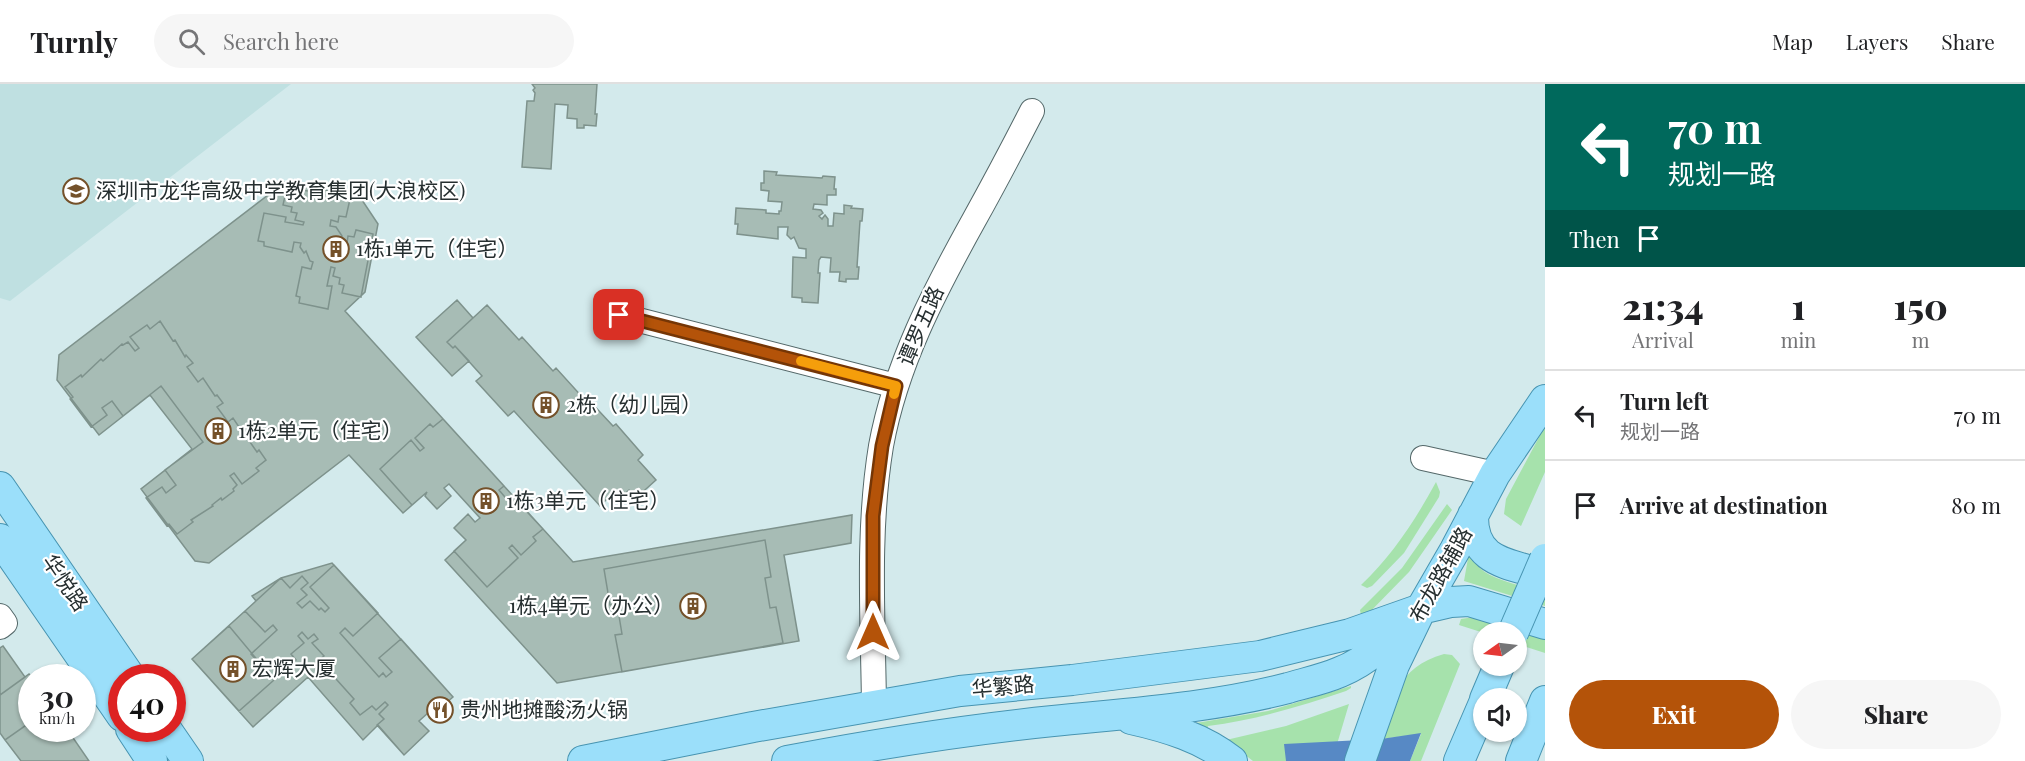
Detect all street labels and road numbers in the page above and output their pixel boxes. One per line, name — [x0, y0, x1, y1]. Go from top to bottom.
street label: 谭罗五路 — [890, 281, 948, 369]
street label: 布龙路辅路 — [1402, 521, 1477, 627]
street label: 华悦路 — [37, 548, 96, 616]
street label: 华繁路 — [970, 668, 1035, 702]

